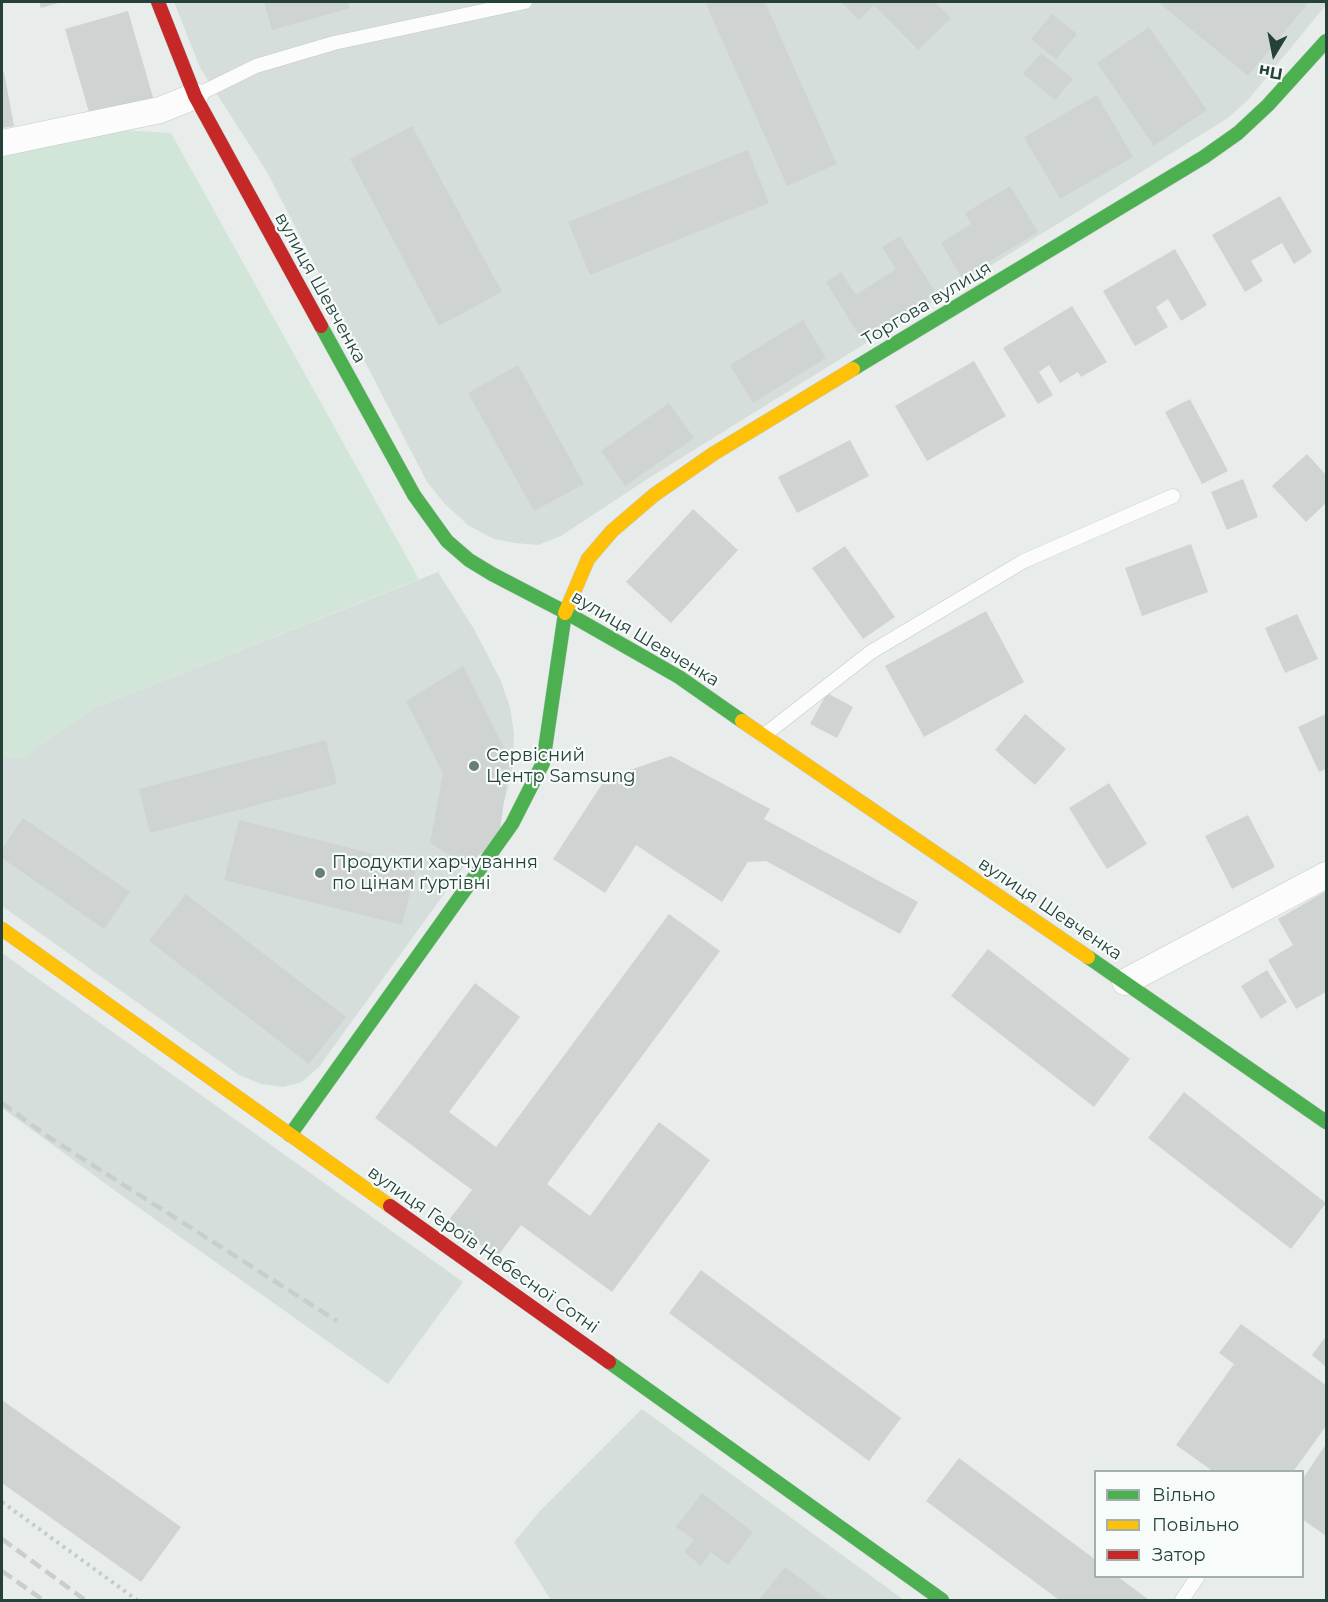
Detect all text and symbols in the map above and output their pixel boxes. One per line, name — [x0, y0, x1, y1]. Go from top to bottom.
north arrow — [1244, 24, 1304, 84]
text: Пн — [1257, 61, 1284, 84]
street label: вулиця Шевченка — [270, 209, 370, 367]
street label: Торгова вулиця — [859, 257, 995, 351]
street label: вулиця Шевченка — [567, 586, 723, 692]
place label: Сервісний Центр Samsung — [486, 745, 636, 788]
marker: Сервісний Центр Samsung — [467, 759, 481, 773]
place label: Продукти харчування по цінам ґуртівні — [332, 852, 538, 894]
street label: вулиця Шевченка — [974, 853, 1126, 965]
marker: Продукти харчування по цінам ґуртівні — [313, 866, 327, 880]
street label: вулиця Героїв Небесної Сотні — [363, 1162, 603, 1338]
legend — [1094, 1470, 1304, 1578]
text: Вільно — [1152, 1484, 1216, 1506]
text: Повільно — [1152, 1514, 1239, 1536]
text: Затор — [1152, 1544, 1206, 1566]

